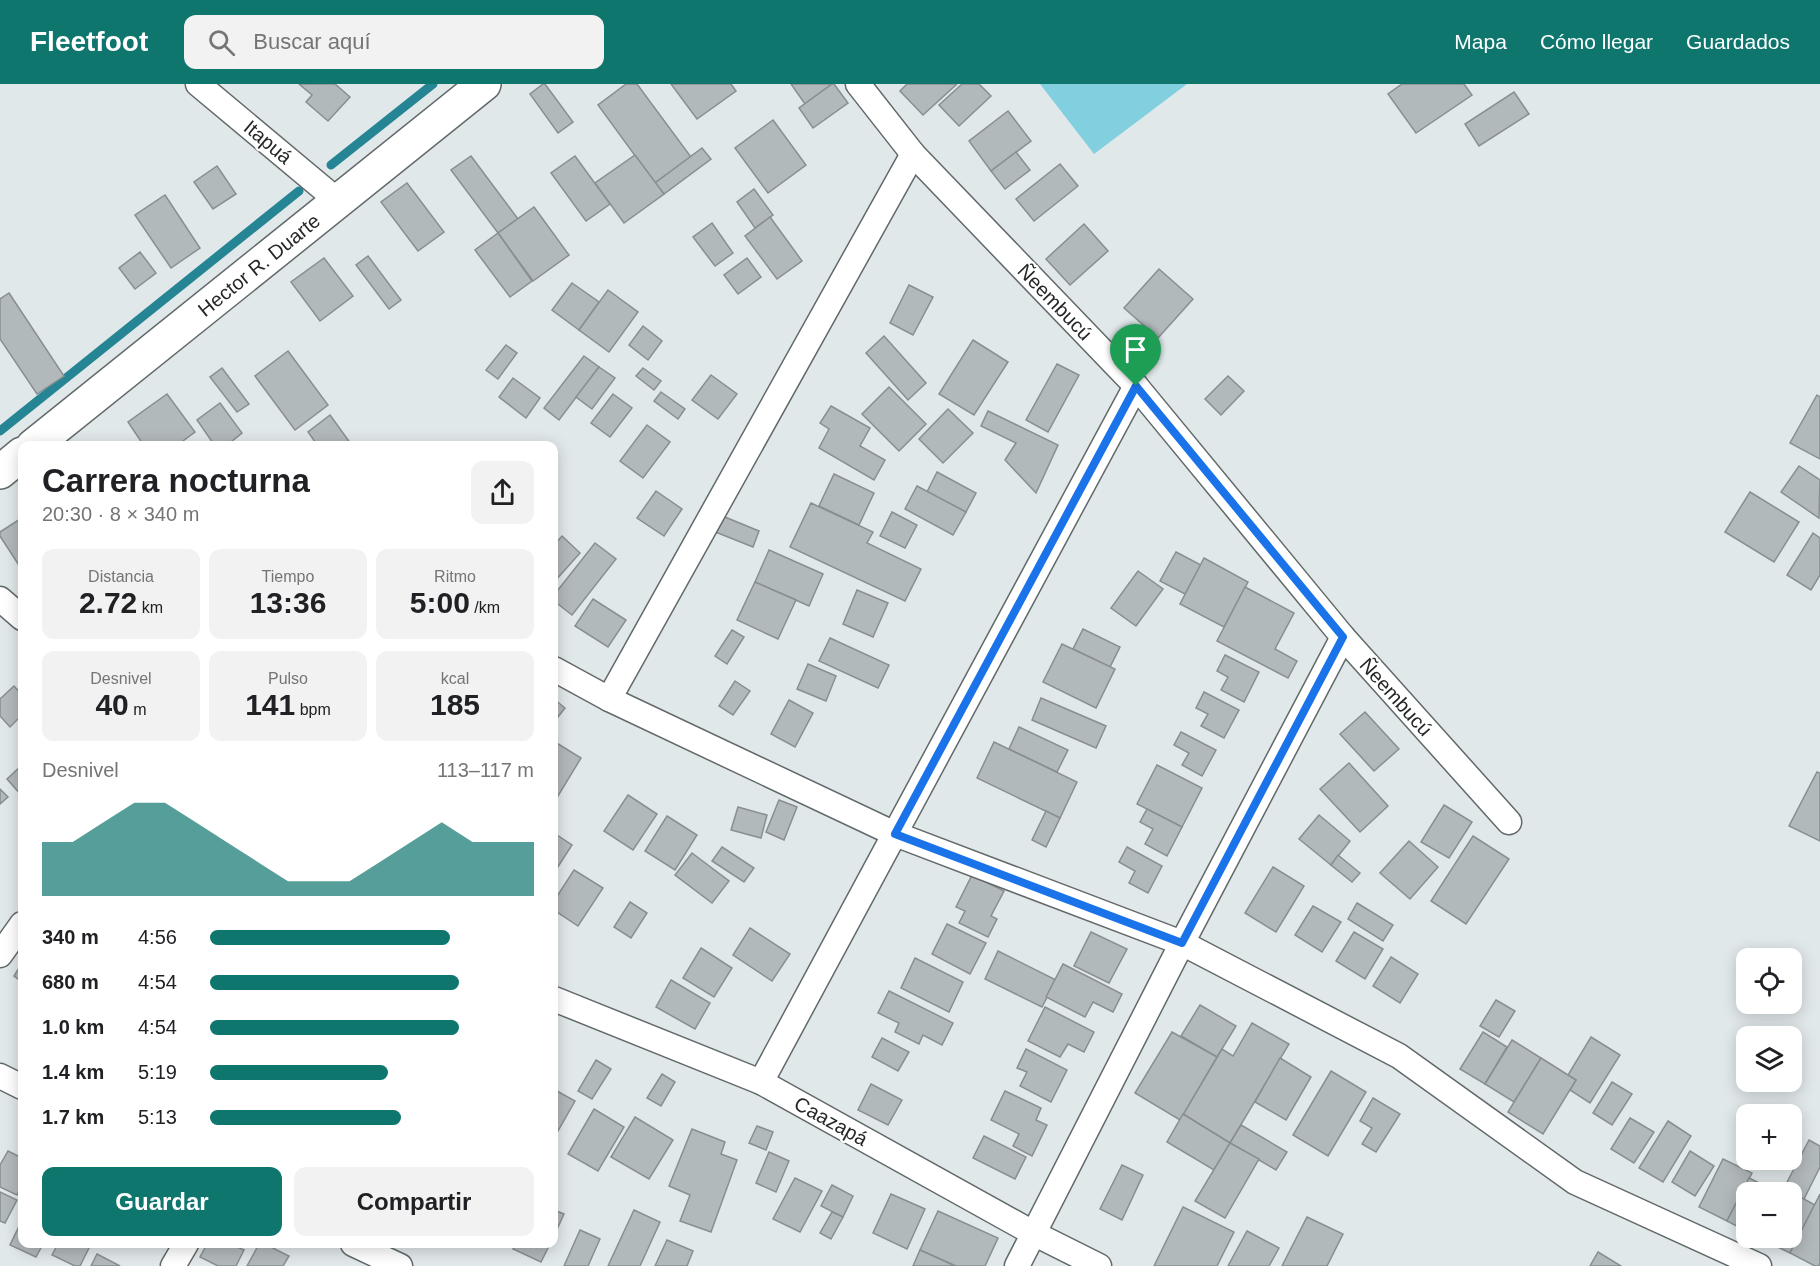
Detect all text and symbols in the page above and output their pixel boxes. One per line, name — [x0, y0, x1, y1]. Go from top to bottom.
search box — [184, 15, 604, 69]
text: Fleetfoot — [30, 26, 148, 57]
icon: search — [205, 26, 238, 59]
text: Buscar aquí — [253, 29, 371, 54]
text: Mapa — [1454, 30, 1507, 53]
text: Cómo llegar — [1540, 30, 1653, 53]
text: Guardados — [1686, 30, 1790, 53]
street label: Itapuá — [240, 116, 297, 169]
street label: Hector R. Duarte — [194, 209, 324, 321]
street label: Ñeembucú — [1013, 259, 1097, 344]
pin — [1110, 324, 1161, 386]
icon: arrive — [1119, 333, 1152, 366]
button: share — [471, 461, 534, 524]
text: Carrera nocturna — [42, 462, 310, 499]
text: 20:30 · 8 × 340 m — [42, 503, 199, 525]
text: Distancia — [88, 568, 154, 585]
text: Tiempo — [262, 568, 314, 585]
text: Ritmo — [434, 568, 476, 585]
text: 2.72 — [79, 586, 137, 619]
text: 13:36 — [250, 586, 326, 619]
text: 5:00 — [410, 586, 470, 619]
text: km — [137, 599, 163, 616]
text: /km — [470, 599, 500, 616]
street label: Ñeembucú — [1355, 653, 1437, 740]
text: Desnivel — [90, 670, 152, 687]
text: Pulso — [268, 670, 308, 687]
text: kcal — [441, 670, 469, 687]
text: 40 — [95, 688, 129, 721]
text: 141 — [245, 688, 295, 721]
text: 185 — [430, 688, 480, 721]
text: m — [129, 701, 147, 718]
text: bpm — [295, 701, 331, 718]
text: Desnivel — [42, 759, 119, 781]
text: 113–117 m — [437, 759, 534, 781]
text: 340 m — [42, 926, 99, 948]
text: 4:56 — [138, 926, 177, 948]
map controls — [1736, 948, 1802, 1248]
button: locate — [1736, 948, 1802, 1014]
text: 680 m — [42, 971, 99, 993]
text: 4:54 — [138, 971, 177, 993]
text: 1.0 km — [42, 1016, 104, 1038]
text: 4:54 — [138, 1016, 177, 1038]
button: layers — [1736, 1026, 1802, 1092]
text: 1.4 km — [42, 1061, 104, 1083]
text: 5:19 — [138, 1061, 177, 1083]
street label: Caazapá — [791, 1092, 872, 1150]
button: + — [1736, 1104, 1802, 1170]
text: 1.7 km — [42, 1106, 104, 1128]
text: 5:13 — [138, 1106, 177, 1128]
button: Guardar — [42, 1167, 282, 1236]
button: Compartir — [294, 1167, 534, 1236]
button: − — [1736, 1182, 1802, 1248]

